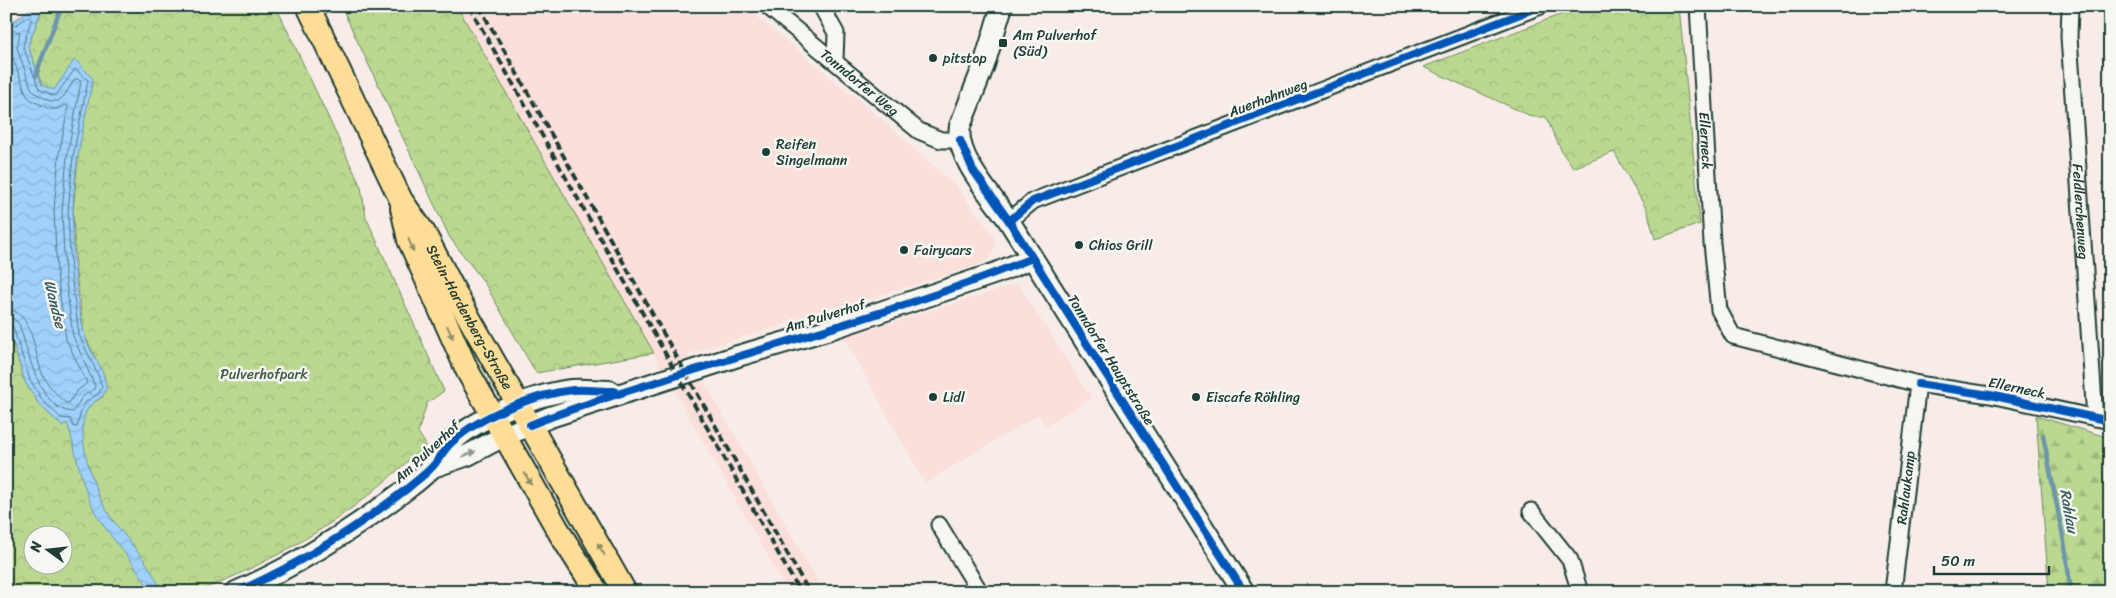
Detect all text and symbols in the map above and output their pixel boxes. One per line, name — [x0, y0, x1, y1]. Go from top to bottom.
place label: Am Pulverhof (Süd) — [1012, 23, 1098, 64]
marker: Am Pulverhof (Süd) — [997, 37, 1009, 49]
street label: Tonndorfer Weg — [815, 42, 905, 122]
place label: pitstop — [942, 46, 987, 71]
marker: pitstop — [927, 52, 939, 64]
street label: Auerhahnweg — [1224, 71, 1311, 125]
street label: Ellerneck — [1692, 111, 1720, 170]
place label: Reifen Singelmann — [776, 132, 848, 173]
marker: Reifen Singelmann — [760, 146, 772, 158]
street label: Feldlerchenweg — [2065, 163, 2097, 260]
place label: Chios Grill — [1089, 233, 1153, 258]
one-way arrow — [407, 238, 415, 253]
place label: Fairycars — [914, 238, 972, 263]
marker: Chios Grill — [1073, 239, 1085, 251]
street label: Stein-Hardenberg-Straße — [419, 240, 520, 395]
marker: Fairycars — [898, 244, 910, 256]
water label: Wandse — [36, 277, 74, 332]
street label: Tonndorfer Hauptstraße — [1060, 290, 1162, 430]
street label: Am Pulverhof — [781, 291, 870, 340]
one-way arrow — [446, 325, 454, 339]
park label: Pulverhofpark — [220, 362, 308, 387]
street label: Ellerneck — [1986, 370, 2048, 406]
place label: Lidl — [943, 385, 966, 410]
place label: Eiscafe Röhling — [1206, 385, 1300, 410]
marker: Lidl — [927, 391, 939, 403]
marker: Eiscafe Röhling — [1190, 391, 1202, 403]
street label: Am Pulverhof — [387, 413, 467, 490]
one-way arrow — [462, 449, 476, 457]
street label: Rahlaukamp — [1889, 449, 1922, 526]
one-way arrow — [524, 471, 532, 486]
water label: Rahlau — [2052, 487, 2086, 537]
north arrow — [22, 526, 72, 576]
text: N — [22, 539, 49, 556]
one-way arrow — [597, 542, 605, 557]
scale bar — [1934, 543, 2048, 575]
text: 50 m — [1941, 548, 1976, 574]

